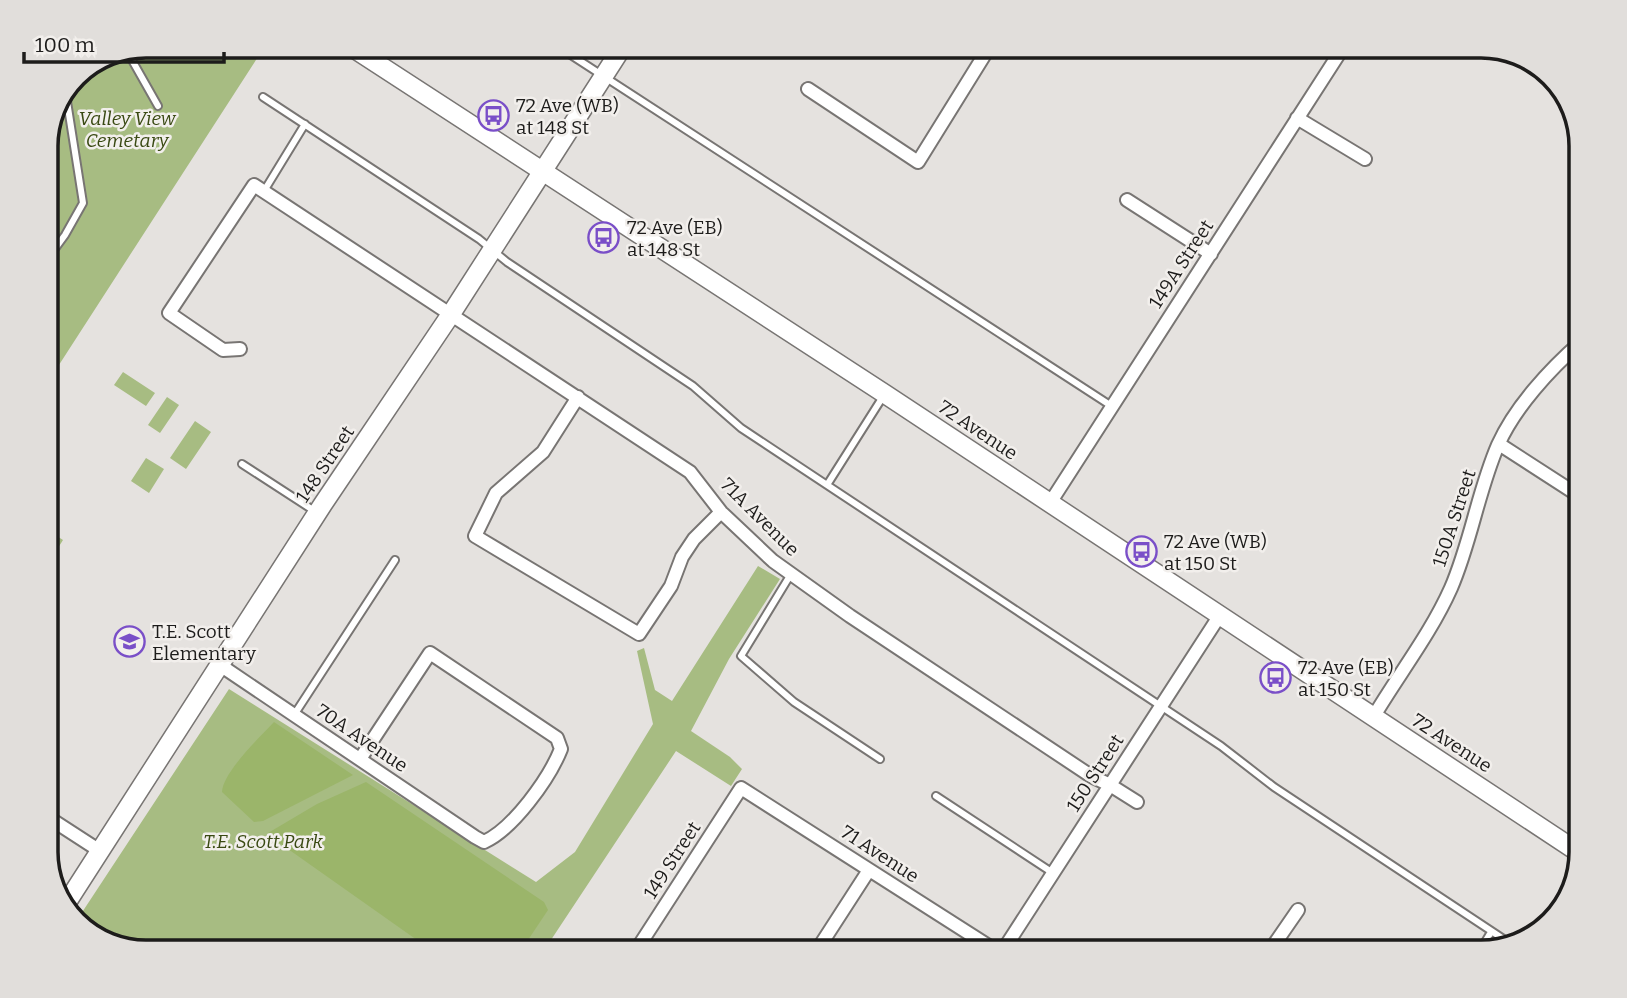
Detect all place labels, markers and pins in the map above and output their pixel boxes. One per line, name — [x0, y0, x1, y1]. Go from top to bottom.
place label: 72 Ave (WB) at 148 St — [516, 94, 619, 139]
bus stop icon: 72 Ave (WB) at 148 St — [476, 99, 510, 133]
place label: 72 Ave (EB) at 148 St — [627, 216, 723, 261]
bus stop icon: 72 Ave (EB) at 148 St — [587, 221, 621, 255]
place label: 72 Ave (WB) at 150 St — [1164, 530, 1267, 575]
bus stop icon: 72 Ave (WB) at 150 St — [1124, 535, 1158, 569]
place label: T.E. Scott Elementary — [152, 620, 257, 665]
school or university icon: T.E. Scott Elementary — [112, 625, 146, 659]
place label: 72 Ave (EB) at 150 St — [1298, 656, 1394, 701]
bus stop icon: 72 Ave (EB) at 150 St — [1258, 661, 1292, 695]

